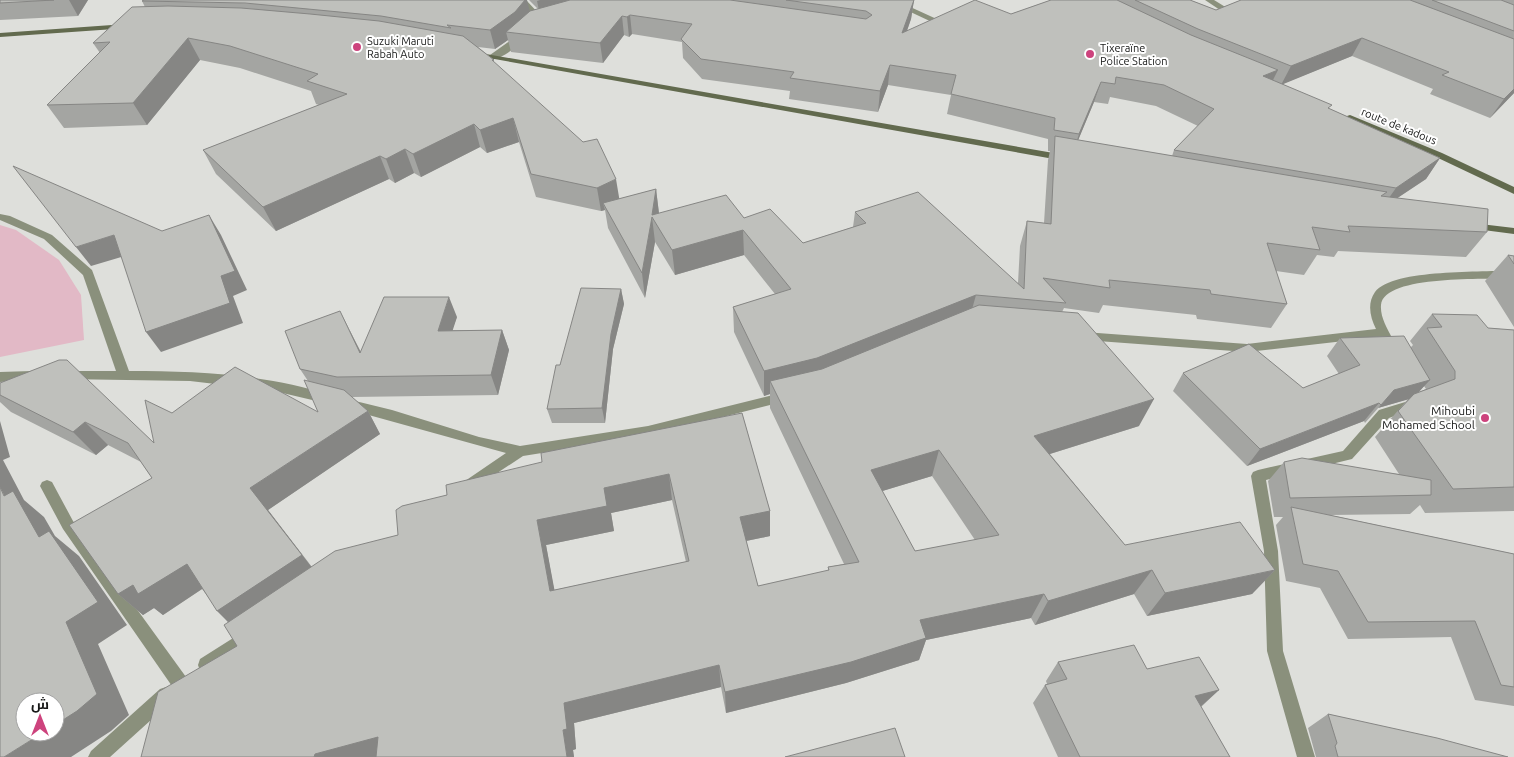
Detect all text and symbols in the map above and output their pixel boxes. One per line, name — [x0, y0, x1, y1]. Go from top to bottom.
place label: Suzuki Maruti Rabah Auto — [367, 35, 434, 60]
marker: Suzuki Maruti Rabah Auto — [351, 41, 363, 53]
place label: Tixeraïne Police Station — [1100, 42, 1168, 67]
marker: Tixeraïne Police Station — [1084, 48, 1096, 60]
street label: route de kadous — [1360, 105, 1439, 147]
place label: Mihoubi Mohamed School — [1382, 404, 1475, 431]
marker: Mihoubi Mohamed School — [1479, 412, 1491, 424]
north arrow — [15, 692, 65, 742]
text: ش — [31, 696, 49, 713]

